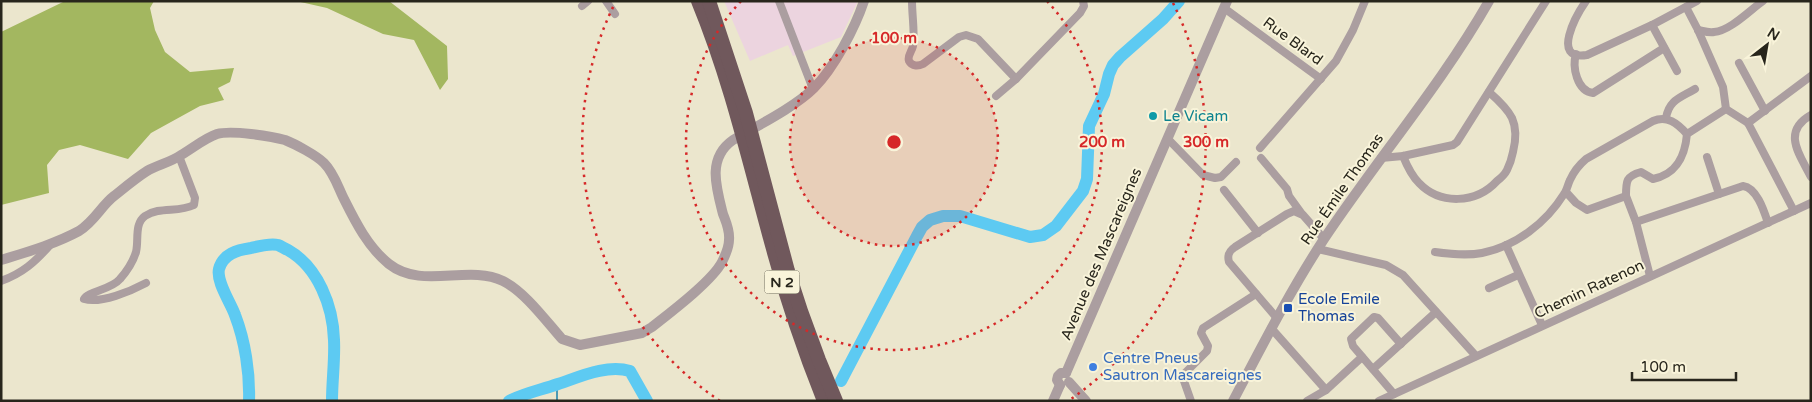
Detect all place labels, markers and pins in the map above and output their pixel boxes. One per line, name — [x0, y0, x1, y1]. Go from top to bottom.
place label: Le Vicam — [1163, 107, 1228, 125]
marker: Le Vicam — [1147, 110, 1159, 122]
centre of rings — [885, 133, 903, 151]
place label: Ecole Emile Thomas — [1298, 290, 1380, 325]
marker: Ecole Emile Thomas — [1282, 302, 1294, 314]
place label: Centre Pneus Sautron Mascareignes — [1103, 349, 1262, 384]
marker: Centre Pneus Sautron Mascareignes — [1087, 361, 1099, 373]

